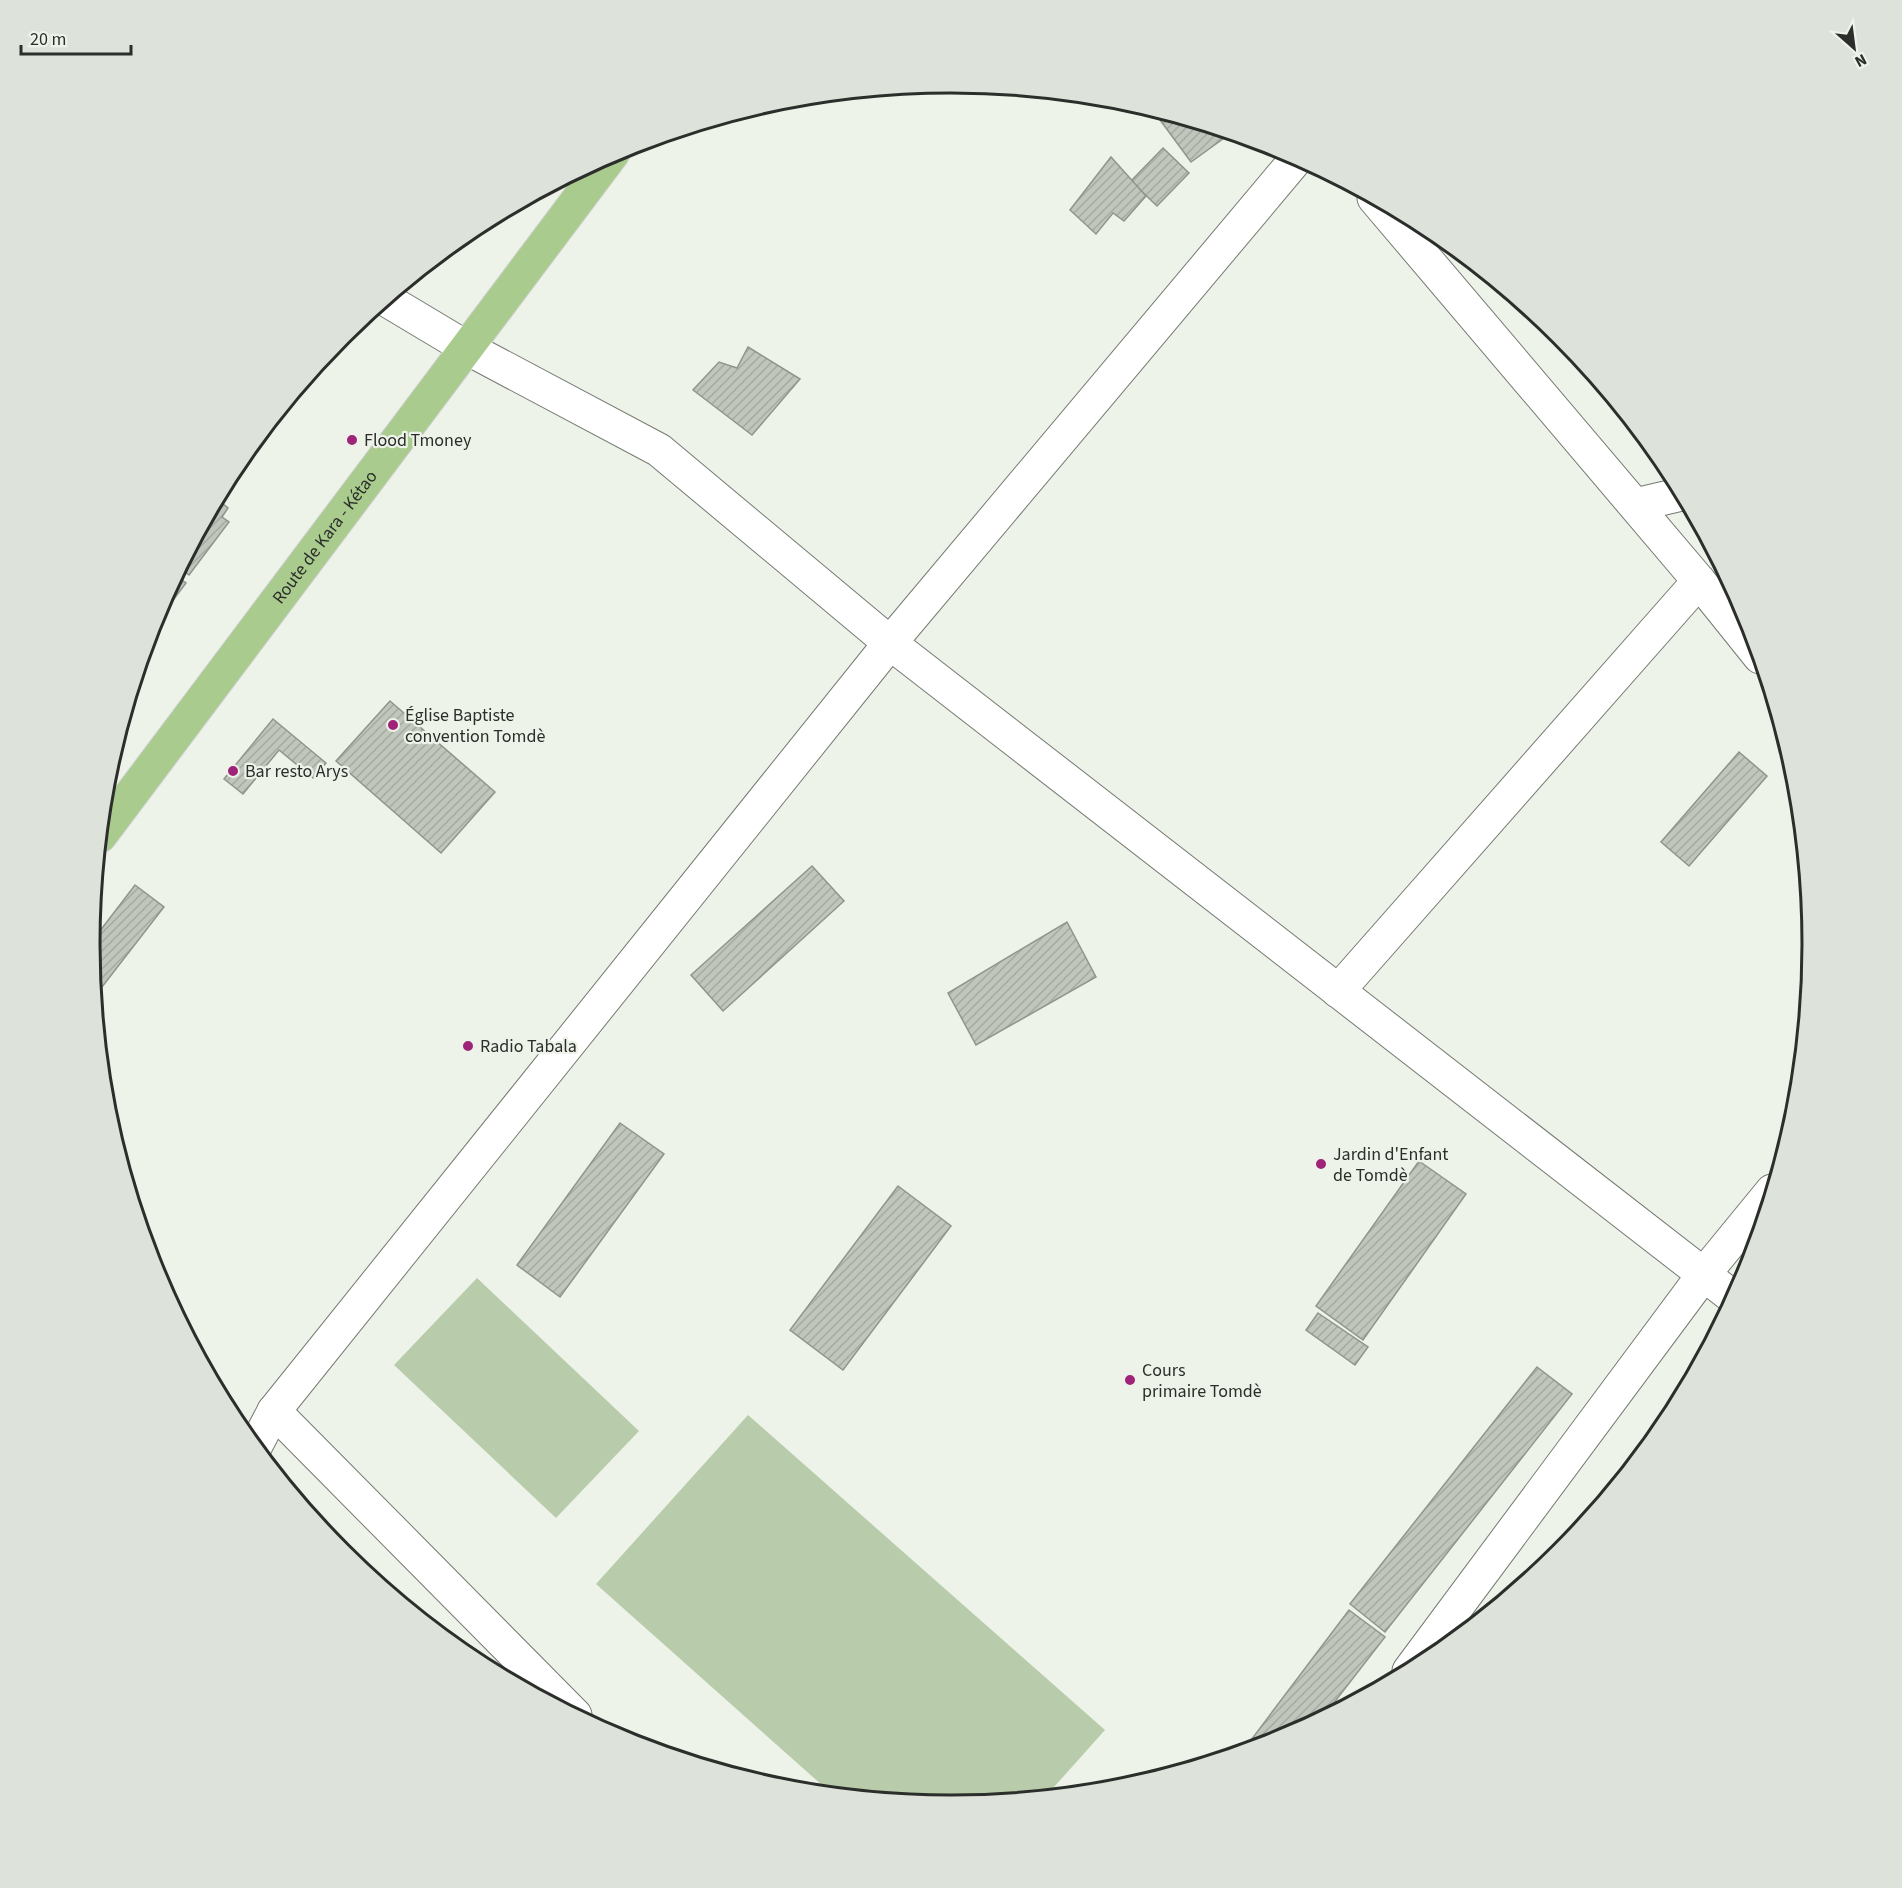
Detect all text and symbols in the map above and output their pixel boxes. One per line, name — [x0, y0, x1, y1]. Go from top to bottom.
scale bar — [21, 18, 130, 56]
north arrow — [1824, 18, 1884, 78]
text: 20 m — [30, 27, 66, 52]
text: N — [1851, 48, 1870, 73]
place label: Flood Tmoney — [364, 428, 472, 453]
marker: Flood Tmoney — [345, 433, 359, 447]
street label: Route de Kara - Kétao — [267, 465, 383, 609]
place label: Église Baptiste convention Tomdè — [405, 703, 545, 749]
marker: Église Baptiste convention Tomdè — [386, 718, 400, 732]
place label: Bar resto Arys — [245, 759, 348, 784]
marker: Bar resto Arys — [226, 764, 240, 778]
place label: Radio Tabala — [480, 1034, 577, 1059]
marker: Radio Tabala — [461, 1039, 475, 1053]
place label: Jardin d'Enfant de Tomdè — [1333, 1142, 1448, 1188]
marker: Jardin d'Enfant de Tomdè — [1314, 1157, 1328, 1171]
place label: Cours primaire Tomdè — [1142, 1358, 1262, 1404]
marker: Cours primaire Tomdè — [1123, 1373, 1137, 1387]

